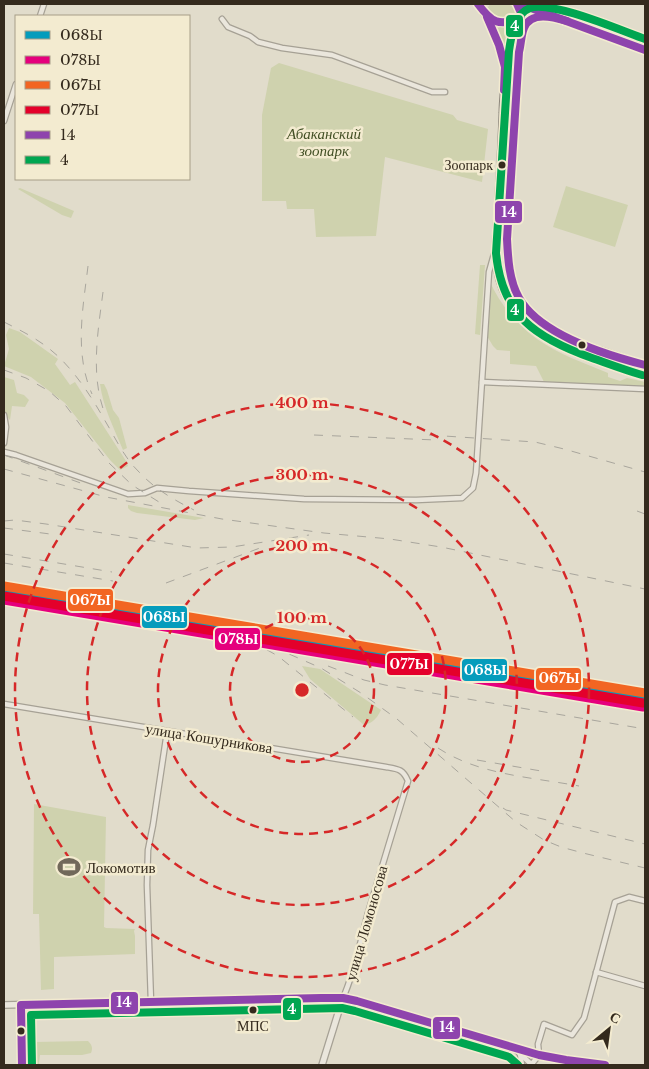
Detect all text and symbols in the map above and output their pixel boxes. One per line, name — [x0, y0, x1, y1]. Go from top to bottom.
line badge: 4 — [505, 14, 524, 38]
legend — [15, 15, 190, 180]
text: 4 — [510, 17, 520, 35]
text: 068Ы — [60, 25, 103, 44]
text: 078Ы — [60, 50, 100, 69]
text: 067Ы — [60, 75, 101, 94]
text: 077Ы — [60, 100, 99, 119]
park label: Абаканский зоопарк — [286, 124, 362, 160]
text: 14 — [60, 125, 75, 144]
text: 4 — [60, 150, 69, 169]
place label: Зоопарк — [444, 156, 493, 174]
marker: Зоопарк — [497, 160, 507, 170]
line badge: 14 — [494, 200, 523, 224]
text: 14 — [501, 203, 517, 221]
line badge: 4 — [506, 298, 525, 322]
text: 4 — [510, 301, 520, 319]
unlabelled marker — [577, 340, 587, 350]
text: 400 m — [275, 393, 329, 412]
text: 300 m — [276, 465, 329, 484]
text: 200 m — [276, 536, 329, 555]
line badge: 067Ы — [67, 588, 114, 612]
text: 067Ы — [70, 591, 111, 609]
line badge: 068Ы — [141, 605, 188, 629]
text: 068Ы — [143, 608, 186, 626]
text: 100 m — [277, 608, 327, 627]
line badge: 078Ы — [214, 627, 261, 651]
text: 078Ы — [218, 630, 258, 648]
line badge: 077Ы — [386, 652, 433, 676]
text: 077Ы — [390, 655, 429, 673]
line badge: 068Ы — [461, 658, 508, 682]
text: 068Ы — [464, 661, 507, 679]
line badge: 067Ы — [535, 667, 582, 691]
text: 067Ы — [539, 669, 580, 687]
centre of rings — [293, 681, 311, 699]
street label: улица Кошурникова — [144, 719, 274, 757]
sports icon: Локомотив — [56, 854, 82, 880]
place label: Локомотив — [86, 858, 156, 877]
street label: улица Ломоносова — [340, 863, 392, 983]
line badge: 14 — [110, 991, 139, 1015]
text: 14 — [116, 993, 132, 1011]
line badge: 4 — [282, 997, 302, 1021]
text: 4 — [287, 1000, 297, 1018]
north arrow — [584, 1004, 634, 1054]
marker: МПС — [248, 1005, 258, 1015]
text: С — [607, 1007, 624, 1028]
line badge: 14 — [432, 1016, 461, 1040]
place label: МПС — [237, 1017, 269, 1035]
text: 14 — [439, 1018, 455, 1036]
unlabelled marker — [16, 1026, 26, 1036]

